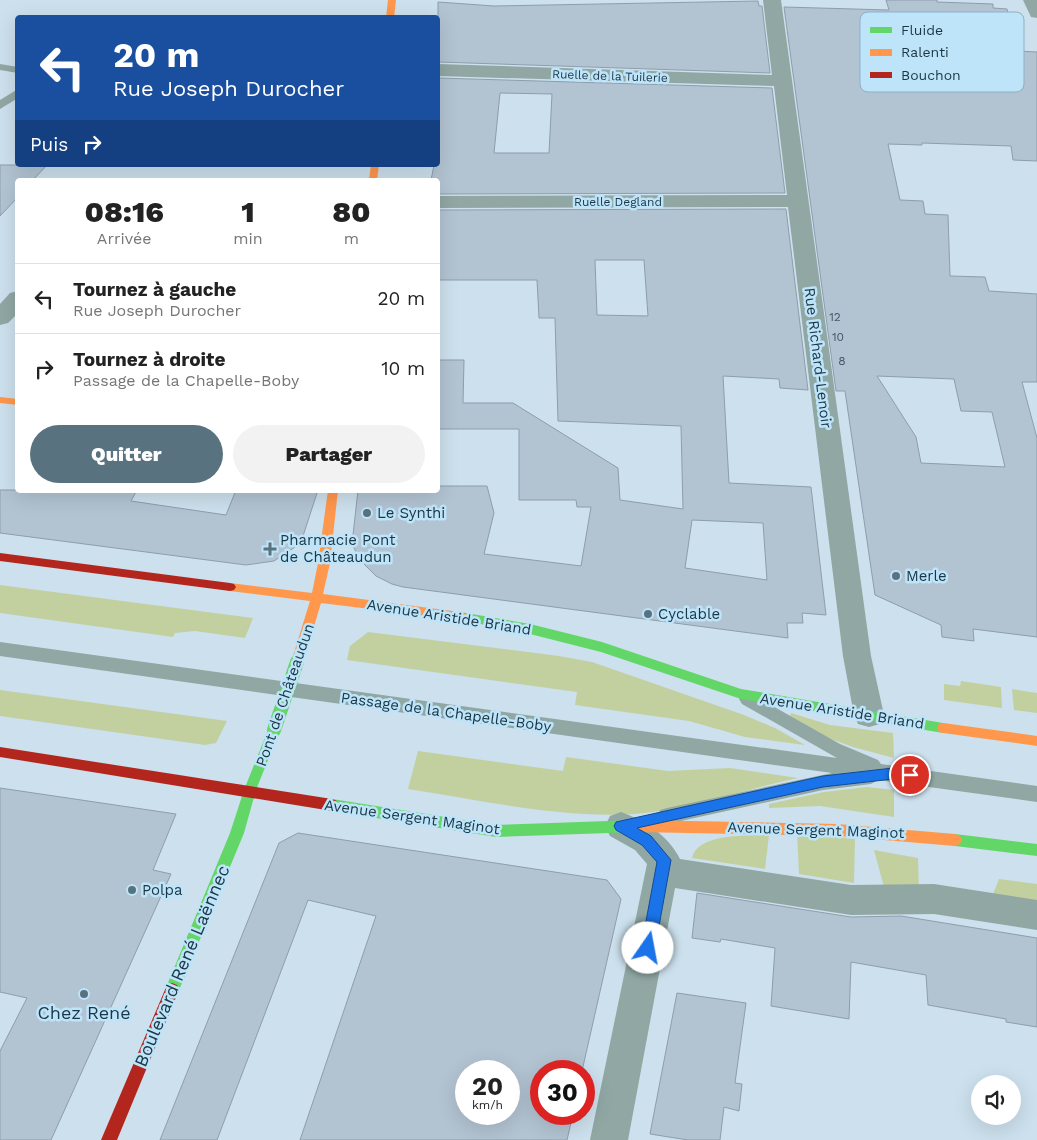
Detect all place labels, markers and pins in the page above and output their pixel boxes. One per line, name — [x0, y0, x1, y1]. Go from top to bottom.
place label: Le Synthi — [377, 504, 445, 522]
marker: Le Synthi — [361, 507, 373, 519]
place label: Pharmacie Pont de Châteaudun — [280, 531, 396, 566]
marker: Pharmacie Pont de Châteaudun — [264, 543, 276, 555]
place label: Merle — [906, 567, 947, 585]
marker: Merle — [890, 570, 902, 582]
place label: Cyclable — [658, 605, 720, 623]
marker: Cyclable — [642, 608, 654, 620]
pin — [889, 754, 931, 796]
place label: Polpa — [142, 881, 183, 899]
marker: Polpa — [126, 884, 138, 896]
marker: Chez René — [78, 988, 90, 1000]
place label: Chez René — [37, 1002, 131, 1023]

